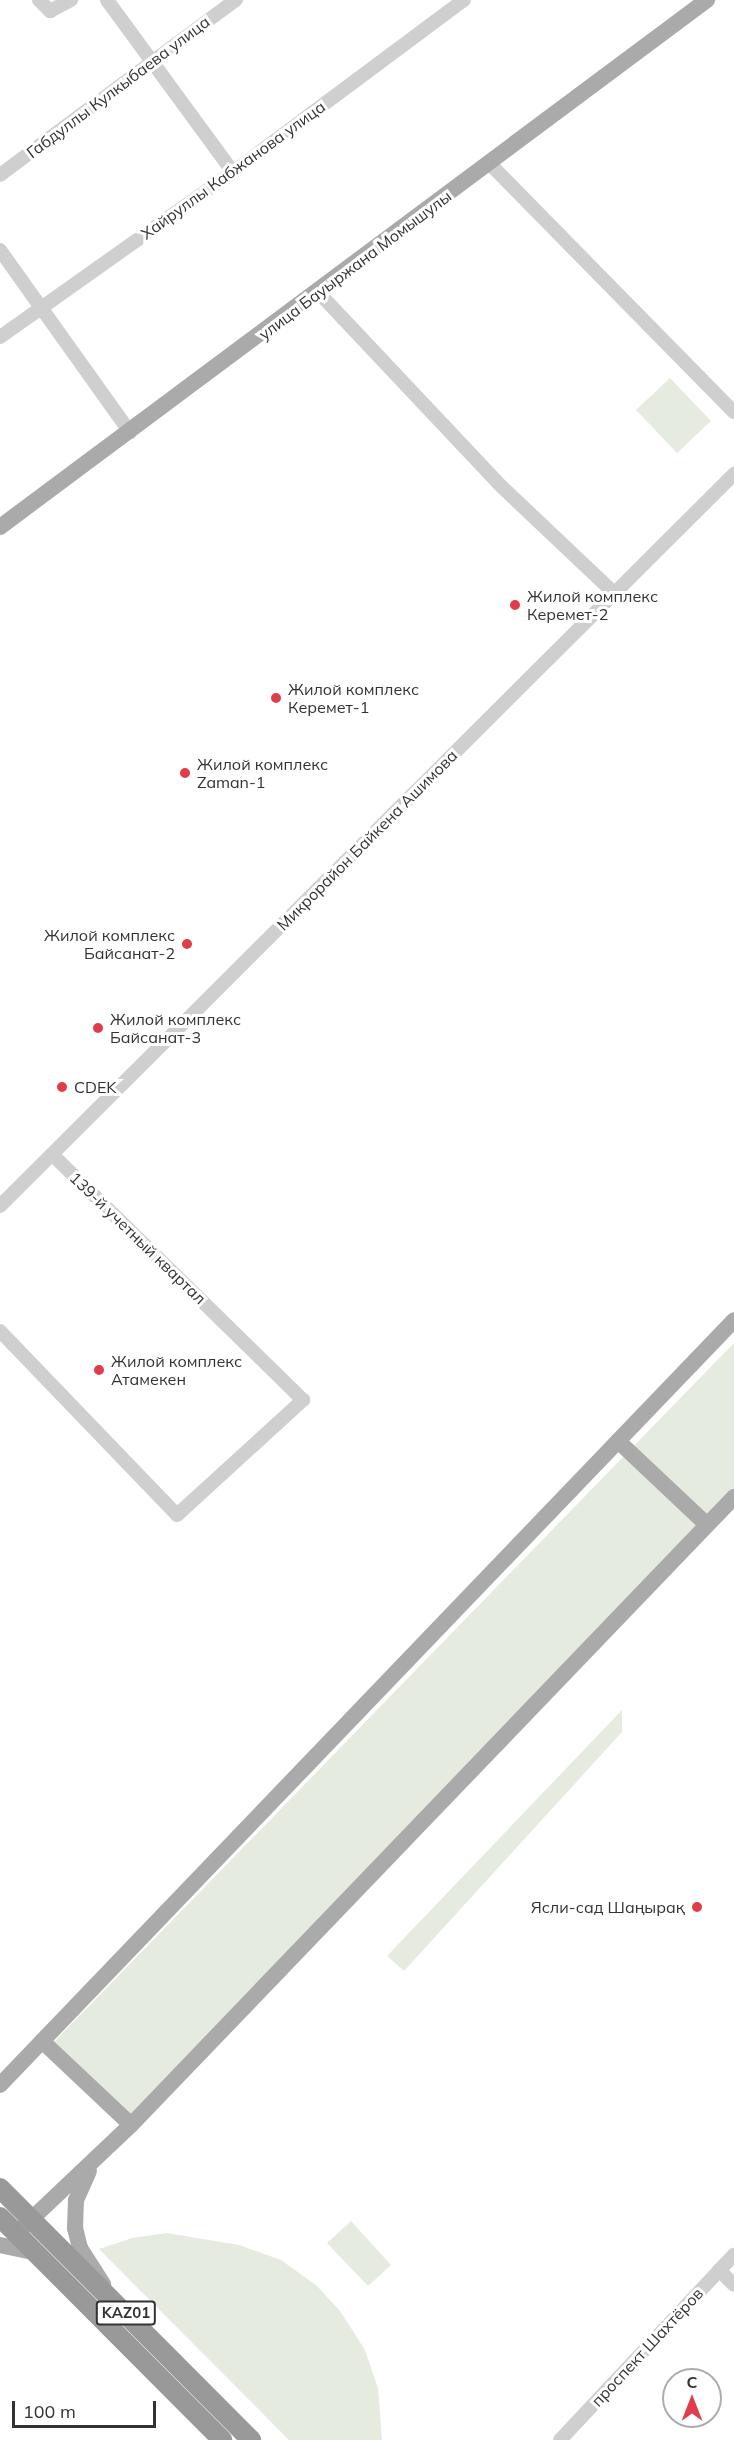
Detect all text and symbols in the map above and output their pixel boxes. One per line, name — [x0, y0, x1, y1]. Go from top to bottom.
street label: Габдуллы Кулкыбаева улица — [23, 12, 213, 162]
street label: Хайруллы Кабжанова улица — [137, 97, 329, 243]
street label: улица Бауыржана Момышулы — [255, 186, 455, 344]
place label: Жилой комплекс Керемет-2 — [527, 586, 658, 624]
marker: Жилой комплекс Керемет-2 — [508, 598, 522, 612]
place label: Жилой комплекс Керемет-1 — [288, 679, 419, 717]
marker: Жилой комплекс Керемет-1 — [269, 691, 283, 705]
street label: Микрорайон Байкена Ашимова — [273, 746, 461, 934]
place label: Жилой комплекс Zaman-1 — [197, 754, 328, 792]
marker: Жилой комплекс Zaman-1 — [178, 766, 192, 780]
place label: Жилой комплекс Байсанат-2 — [44, 925, 175, 963]
marker: Жилой комплекс Байсанат-2 — [180, 937, 194, 951]
place label: Жилой комплекс Байсанат-3 — [110, 1009, 241, 1047]
marker: Жилой комплекс Байсанат-3 — [91, 1021, 105, 1035]
place label: CDEK — [74, 1077, 116, 1097]
marker: CDEK — [55, 1080, 69, 1094]
street label: 139-й учетный квартал — [66, 1168, 210, 1308]
place label: Жилой комплекс Атамекен — [111, 1351, 242, 1389]
marker: Жилой комплекс Атамекен — [92, 1363, 106, 1377]
place label: Ясли-сад Шаңырақ — [531, 1897, 685, 1917]
marker: Ясли-сад Шаңырақ — [690, 1900, 704, 1914]
street label: проспект Шахтёров — [587, 2284, 707, 2410]
road number: KАZ01 — [94, 2301, 158, 2325]
north arrow — [662, 2368, 722, 2428]
text: С — [687, 2372, 697, 2392]
scale bar — [15, 2389, 159, 2427]
text: 100 m — [23, 2400, 76, 2423]

